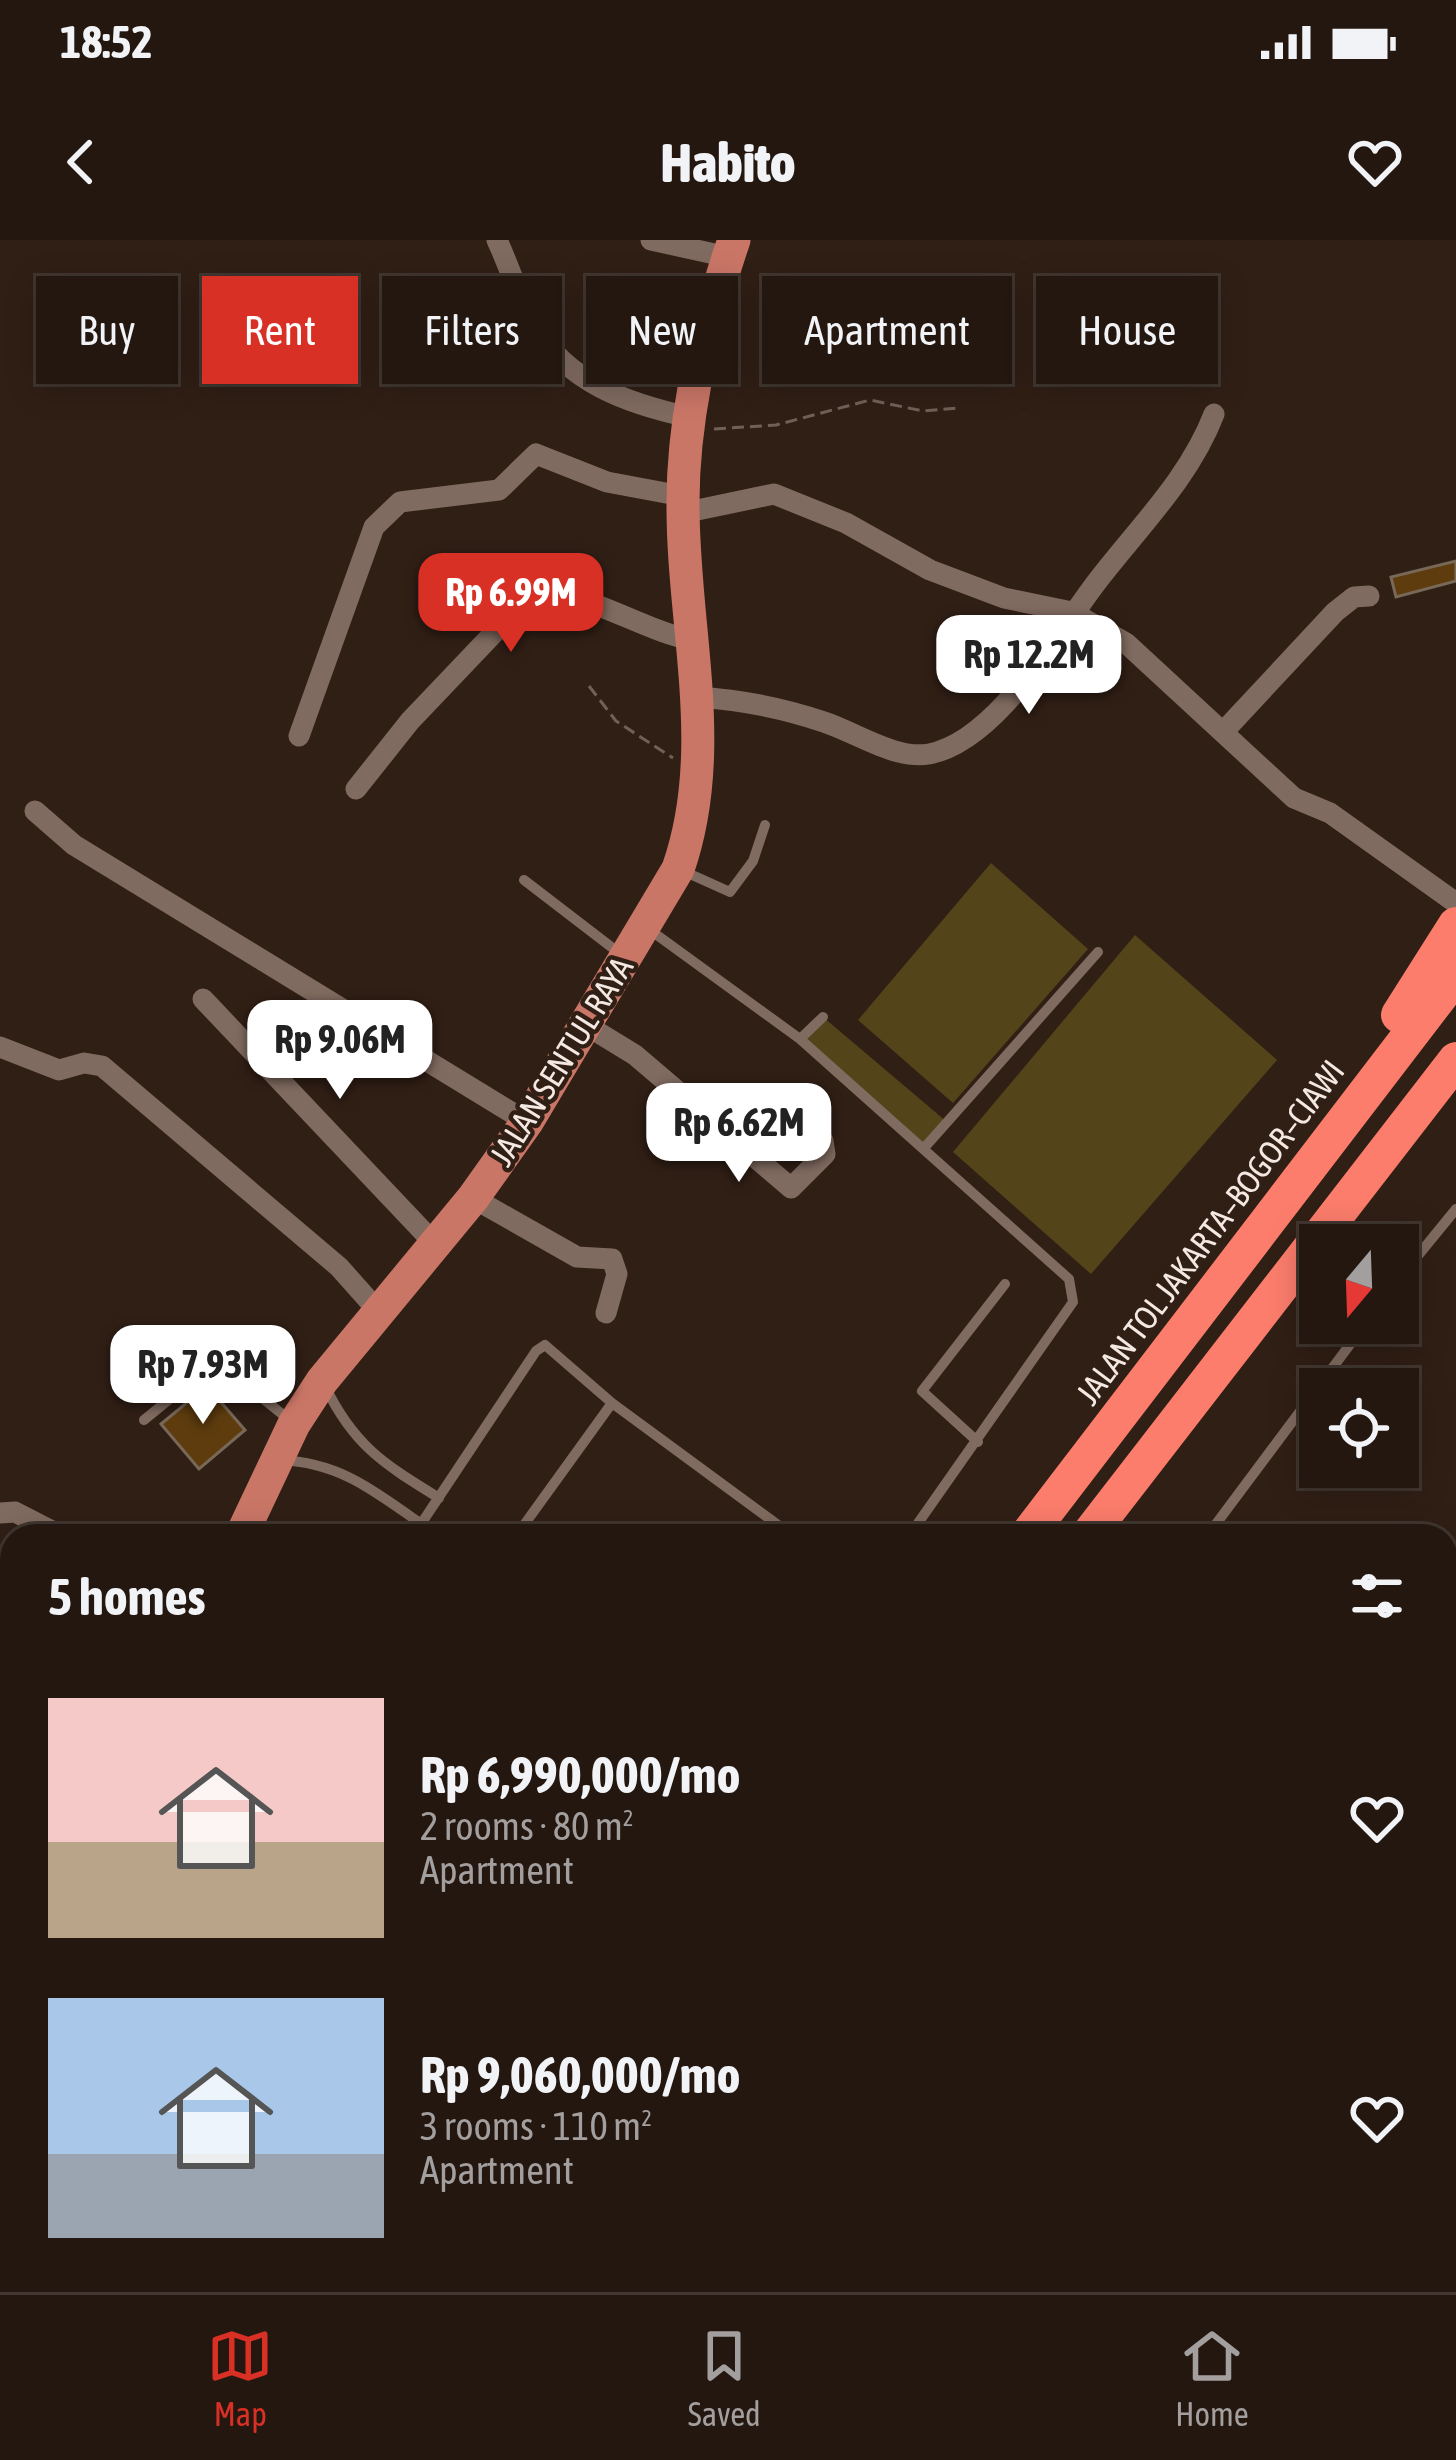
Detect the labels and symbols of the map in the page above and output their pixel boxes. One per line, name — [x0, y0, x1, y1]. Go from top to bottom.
pin: Rp 6.99M — [387, 553, 635, 655]
pin: Rp 12.2M — [905, 615, 1153, 717]
street label: JALAN SENTUL RAYA — [482, 949, 641, 1172]
pin: Rp 9.06M — [216, 1000, 464, 1102]
street label: JALAN TOL JAKARTA–BOGOR–CIAWI — [1068, 1053, 1352, 1411]
pin: Rp 6.62M — [615, 1083, 863, 1185]
north arrow — [1299, 1224, 1419, 1344]
pin: Rp 7.93M — [79, 1325, 327, 1427]

